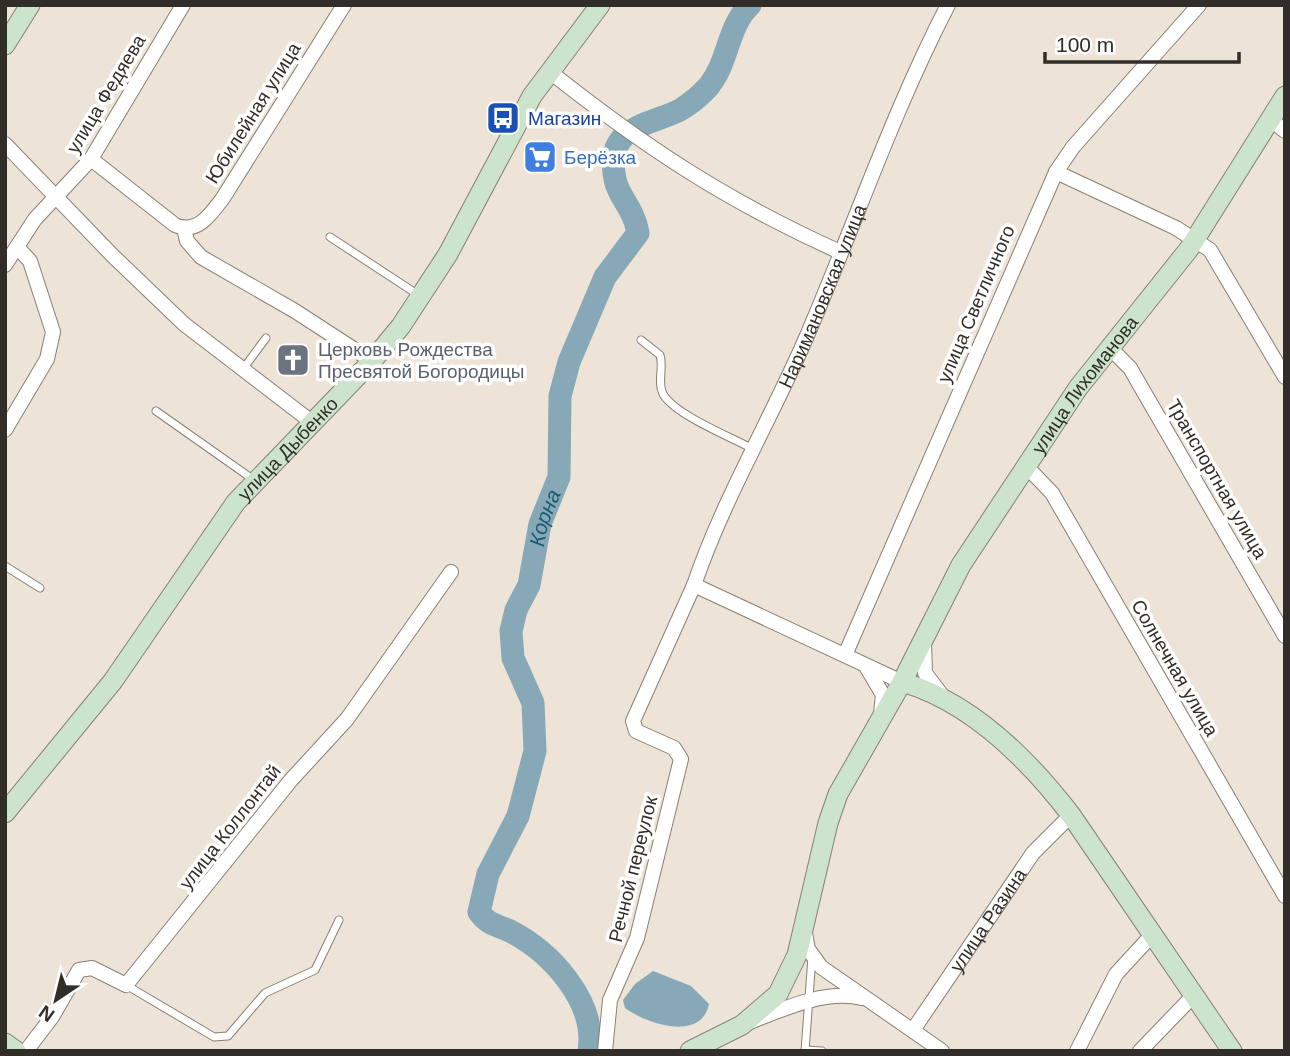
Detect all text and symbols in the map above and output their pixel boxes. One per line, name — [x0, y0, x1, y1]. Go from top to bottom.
scale bar — [1045, 21, 1239, 65]
street label: улица Федяева — [62, 31, 150, 157]
text: 100 m — [1056, 33, 1114, 56]
street label: Юбилейная улица — [201, 38, 305, 187]
bus stop icon: Магазин — [484, 99, 522, 137]
place label: Магазин — [528, 108, 601, 129]
supermarket icon: Берёзка — [521, 138, 559, 176]
place label: Берёзка — [564, 147, 637, 168]
street label: Наримановская улица — [774, 201, 870, 391]
street label: улица Светличного — [933, 222, 1019, 386]
street label: улица Лихоманова — [1027, 311, 1142, 457]
place label: Церковь Рождества Пресвятой Богородицы — [318, 339, 524, 382]
church icon: Церковь Рождества Пресвятой Богородицы — [274, 341, 312, 379]
street label: улица Дыбенко — [233, 393, 342, 504]
street label: Транспортная улица — [1163, 396, 1271, 563]
water label: Корна — [525, 486, 564, 548]
street label: Солнечная улица — [1127, 596, 1223, 740]
street label: улица Коллонтай — [175, 761, 285, 893]
street label: Речной переулок — [605, 793, 661, 944]
street label: улица Разина — [945, 864, 1030, 976]
north arrow — [21, 965, 91, 1035]
text: N — [35, 1001, 58, 1026]

